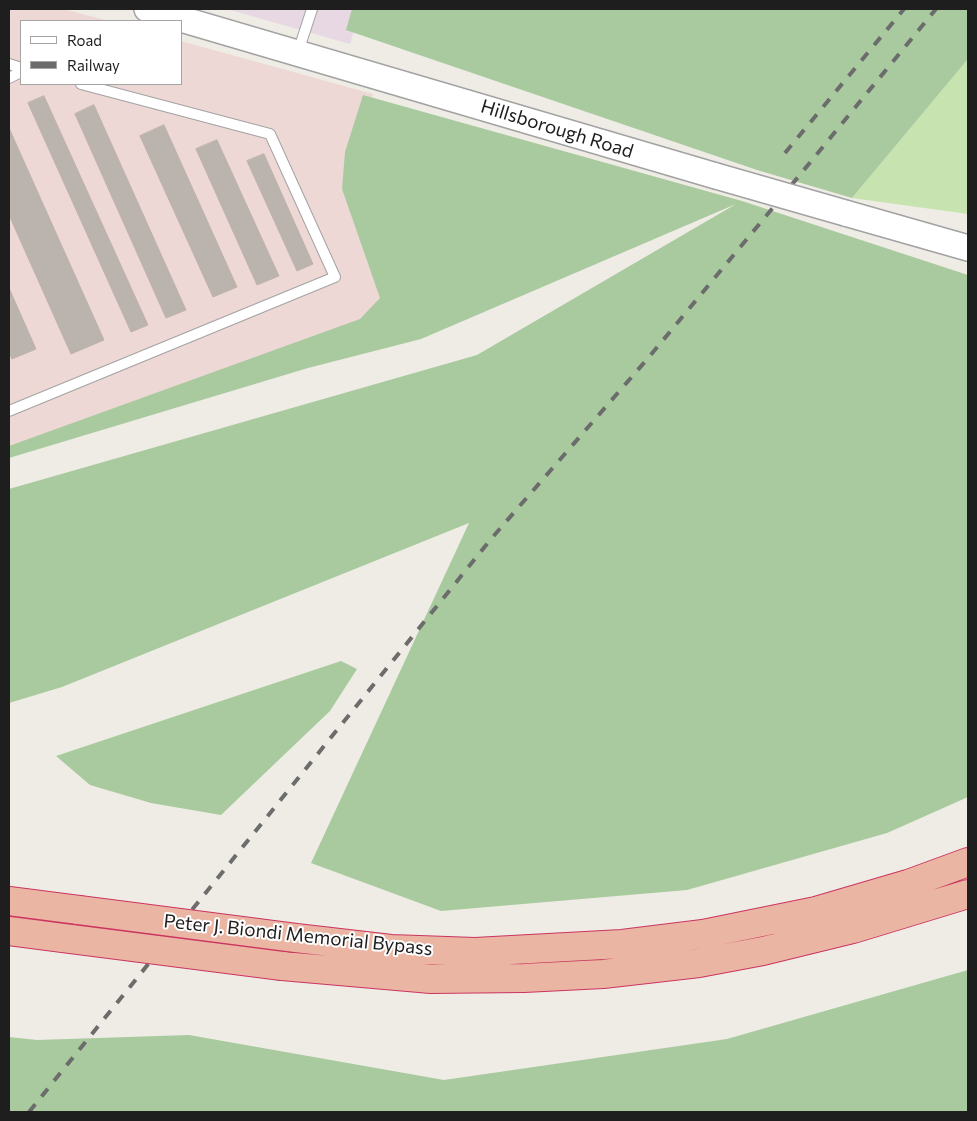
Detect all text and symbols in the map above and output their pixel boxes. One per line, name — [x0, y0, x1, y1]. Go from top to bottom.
legend — [20, 20, 182, 85]
text: Road — [67, 31, 102, 49]
text: Railway — [67, 56, 120, 74]
street label: Hillsborough Road — [478, 95, 636, 163]
street label: Peter J. Biondi Memorial Bypass — [162, 910, 434, 960]

